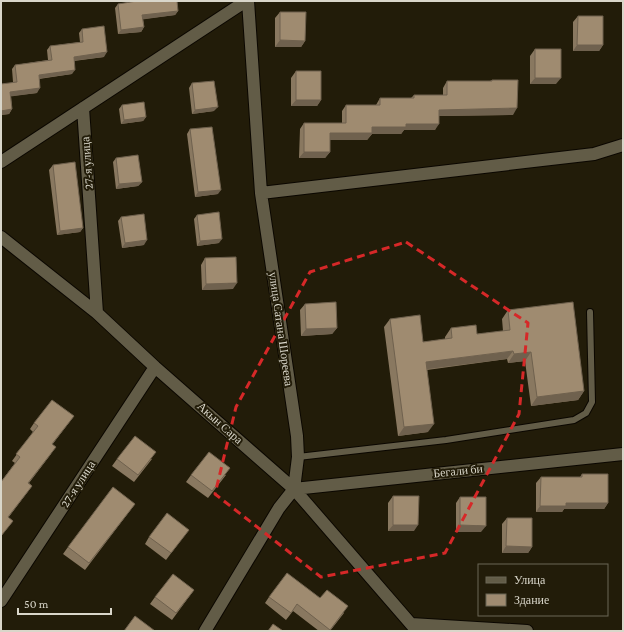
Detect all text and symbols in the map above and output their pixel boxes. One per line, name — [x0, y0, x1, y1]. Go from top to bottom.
street label: 27-я улица — [78, 136, 96, 190]
street label: улица Сатана Шореева — [266, 271, 296, 388]
street label: Акын Сара — [195, 399, 246, 447]
street label: 27-я улица — [58, 458, 99, 510]
street label: Бегали би — [433, 461, 484, 481]
legend — [478, 564, 608, 616]
text: Улица — [514, 573, 546, 587]
scale bar — [18, 590, 111, 616]
text: Здание — [514, 593, 549, 607]
text: 50 m — [24, 597, 49, 611]

